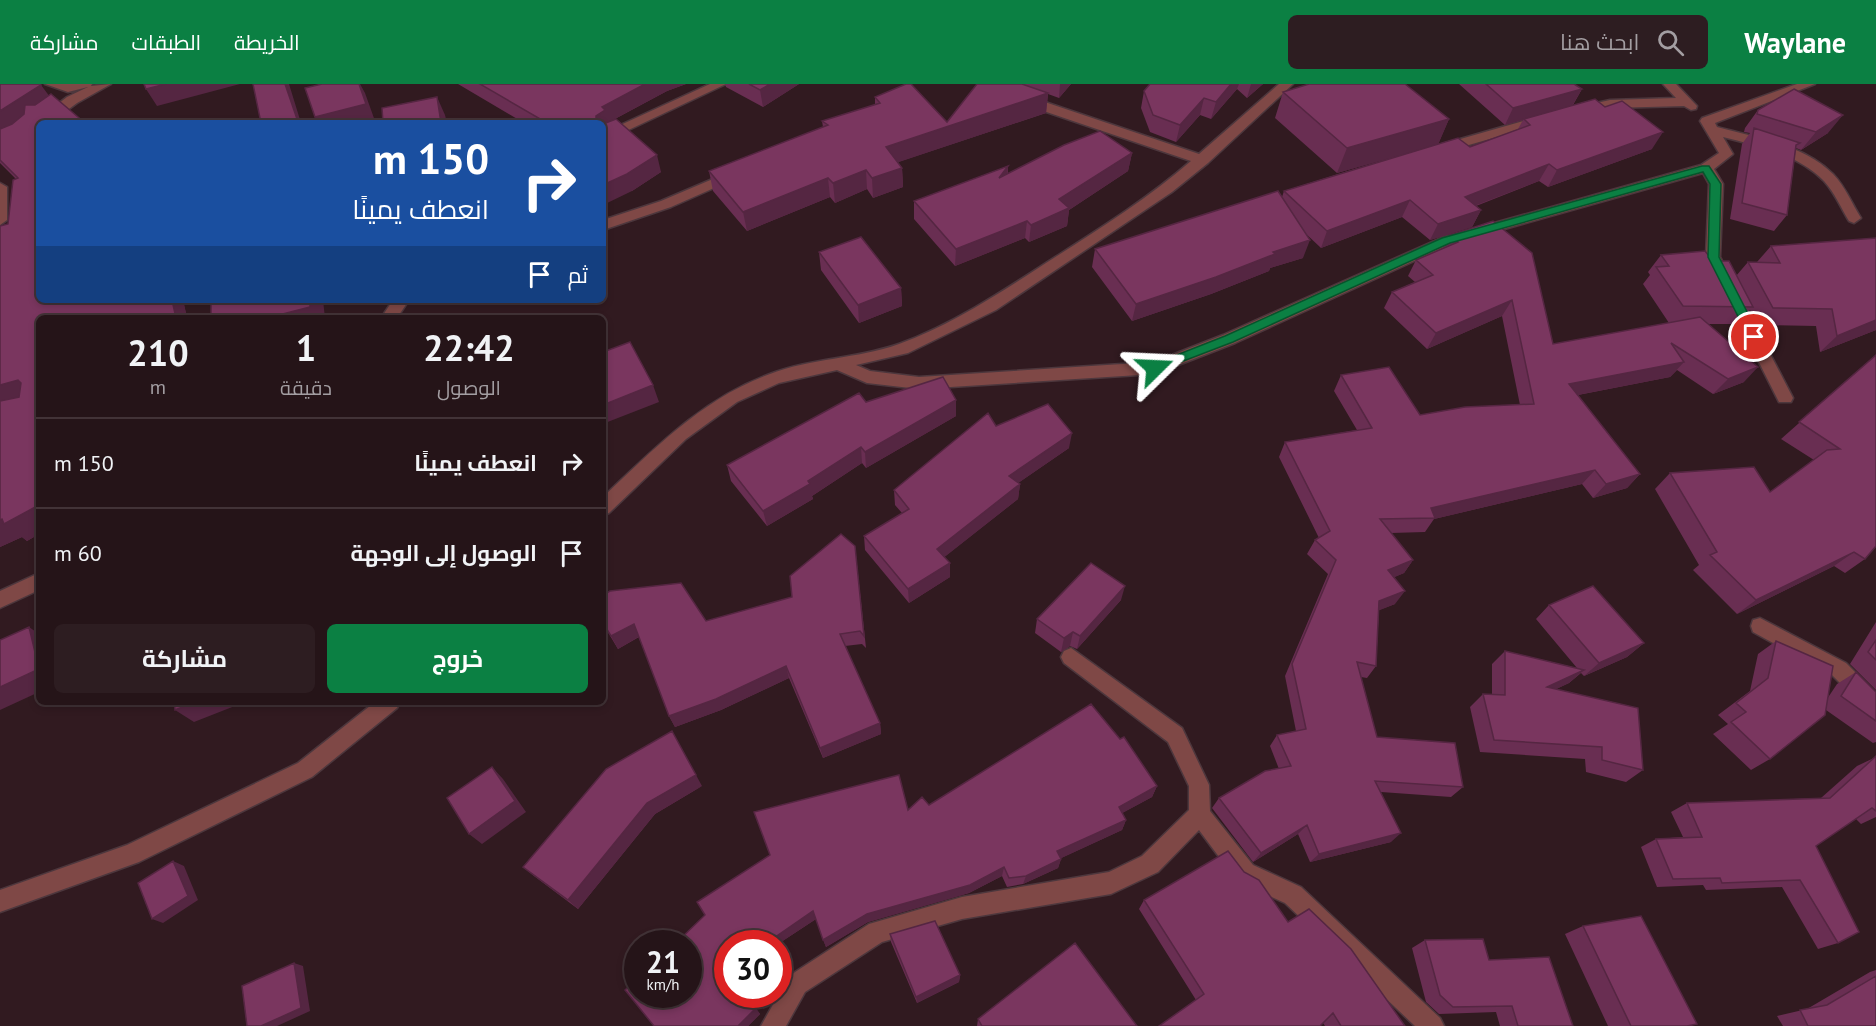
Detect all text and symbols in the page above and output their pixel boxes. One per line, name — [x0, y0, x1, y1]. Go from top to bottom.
search box — [1288, 15, 1708, 69]
text: Waylane — [1744, 24, 1846, 61]
icon: search — [1654, 26, 1687, 59]
text: ابحث هنا — [1560, 28, 1639, 56]
text: مشاركة — [30, 29, 99, 56]
text: الطبقات — [132, 29, 201, 56]
text: الخريطة — [234, 29, 300, 56]
text: 150 m — [373, 131, 489, 186]
icon: right — [510, 144, 588, 222]
text: انعطف يمينًا — [352, 192, 489, 226]
icon: arrive — [523, 258, 556, 291]
text: ثم — [568, 261, 588, 289]
pin — [1728, 311, 1779, 362]
icon: arrive — [1737, 320, 1770, 353]
text: 1 — [296, 324, 316, 371]
text: 22:42 — [423, 324, 515, 371]
text: 210 — [127, 329, 189, 376]
position arrow — [1123, 336, 1187, 400]
text: m — [150, 374, 166, 400]
text: دقيقة — [280, 375, 332, 401]
text: الوصول — [437, 375, 501, 401]
icon: right — [555, 447, 588, 480]
text: 150 m — [54, 449, 114, 477]
text: انعطف يمينًا — [414, 449, 537, 477]
icon: arrive — [555, 537, 588, 570]
text: 60 m — [54, 539, 102, 567]
text: الوصول إلى الوجهة — [351, 539, 537, 567]
button: مشاركة — [54, 624, 315, 693]
button: خروج — [327, 624, 588, 693]
speed limit sign: 30 — [714, 930, 792, 1008]
text: 21 — [646, 942, 680, 981]
text: km/h — [647, 975, 679, 994]

